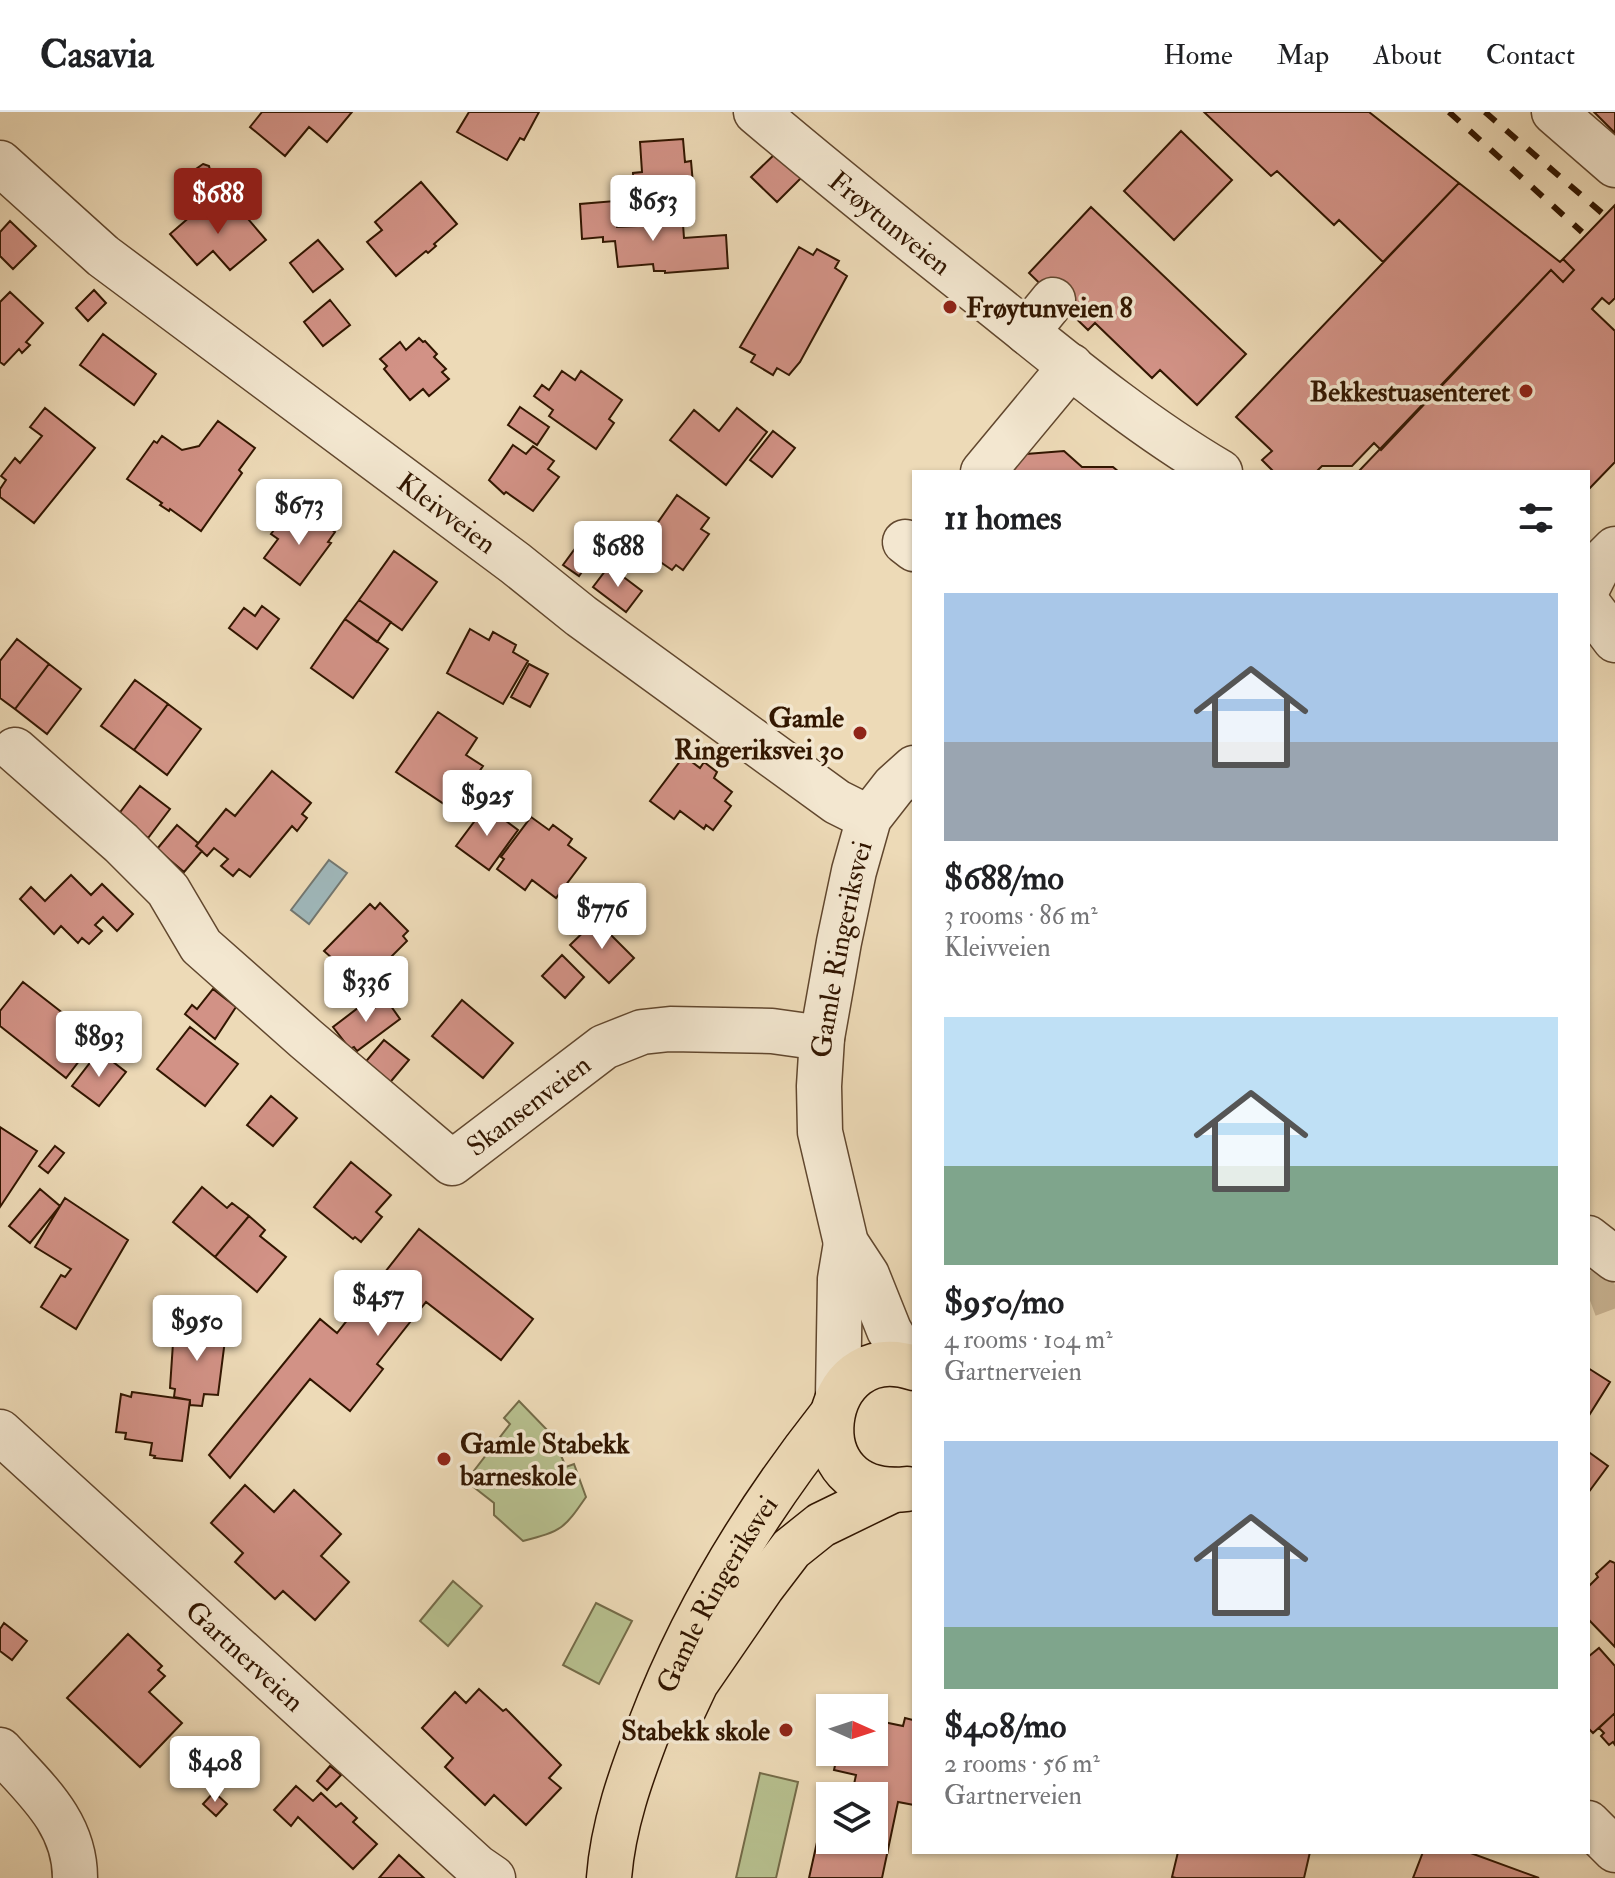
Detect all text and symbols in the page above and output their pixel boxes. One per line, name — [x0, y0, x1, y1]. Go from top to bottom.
text: Casavia — [40, 31, 153, 79]
text: Home — [1163, 38, 1233, 73]
text: Map — [1277, 38, 1329, 73]
text: About — [1373, 38, 1442, 73]
text: Contact — [1486, 38, 1575, 73]
street label: Frøytunveien — [821, 164, 958, 284]
pin: $688 — [171, 168, 265, 236]
pin: $653 — [606, 175, 700, 243]
text: $688 — [192, 178, 244, 210]
text: $653 — [628, 185, 678, 217]
place label: Frøytunveien 8 — [966, 291, 1133, 326]
marker: Frøytunveien 8 — [941, 298, 959, 316]
place label: Bekkestuasenteret — [1310, 375, 1510, 410]
marker: Bekkestuasenteret — [1517, 382, 1535, 400]
street label: Kleivveien — [390, 465, 503, 562]
pin: $673 — [252, 479, 346, 547]
text: $673 — [274, 489, 324, 521]
icon: filters — [1514, 496, 1558, 540]
text: 11 homes — [944, 497, 1062, 540]
pin: $688 — [571, 521, 665, 589]
text: $688 — [592, 531, 644, 563]
icon: home — [1179, 645, 1323, 789]
place label: Gamle Ringeriksvei 30 — [674, 701, 844, 768]
marker: Gamle Ringeriksvei 30 — [851, 724, 869, 742]
pin: $925 — [440, 770, 534, 838]
text: $925 — [461, 780, 513, 812]
street label: Gamle Ringeriksvei — [805, 837, 881, 1059]
text: $688/mo — [944, 857, 1064, 900]
pin: $776 — [555, 883, 649, 951]
text: $776 — [576, 893, 628, 925]
text: 3 rooms · 86 m² — [944, 900, 1098, 932]
text: Kleivveien — [944, 932, 1051, 964]
pin: $336 — [319, 956, 413, 1024]
text: $336 — [342, 966, 390, 998]
pin: $893 — [52, 1011, 146, 1079]
text: $893 — [74, 1021, 124, 1053]
street label: Skansenveien — [460, 1048, 598, 1165]
icon: home — [1179, 1069, 1323, 1213]
pin: $457 — [331, 1270, 425, 1338]
text: $457 — [352, 1280, 404, 1312]
text: $950/mo — [944, 1281, 1064, 1324]
pin: $950 — [150, 1295, 244, 1363]
text: $950 — [171, 1305, 223, 1337]
text: 4 rooms · 104 m² — [944, 1324, 1113, 1356]
text: Gartnerveien — [944, 1356, 1082, 1388]
place label: Gamle Stabekk barneskole — [459, 1427, 630, 1494]
marker: Gamle Stabekk barneskole — [435, 1450, 453, 1468]
street label: Gamle Ringeriksvei — [649, 1489, 786, 1699]
icon: home — [1179, 1493, 1323, 1637]
street label: Gartnerveien — [178, 1594, 311, 1720]
north arrow — [816, 1694, 888, 1766]
map controls — [816, 1694, 888, 1854]
text: $408/mo — [944, 1705, 1066, 1748]
place label: Stabekk skole — [621, 1714, 770, 1749]
marker: Stabekk skole — [777, 1721, 795, 1739]
pin: $408 — [168, 1736, 262, 1804]
text: $408 — [188, 1746, 242, 1778]
text: 2 rooms · 56 m² — [944, 1748, 1100, 1780]
text: Gartnerveien — [944, 1780, 1082, 1812]
button: layers — [816, 1782, 888, 1854]

